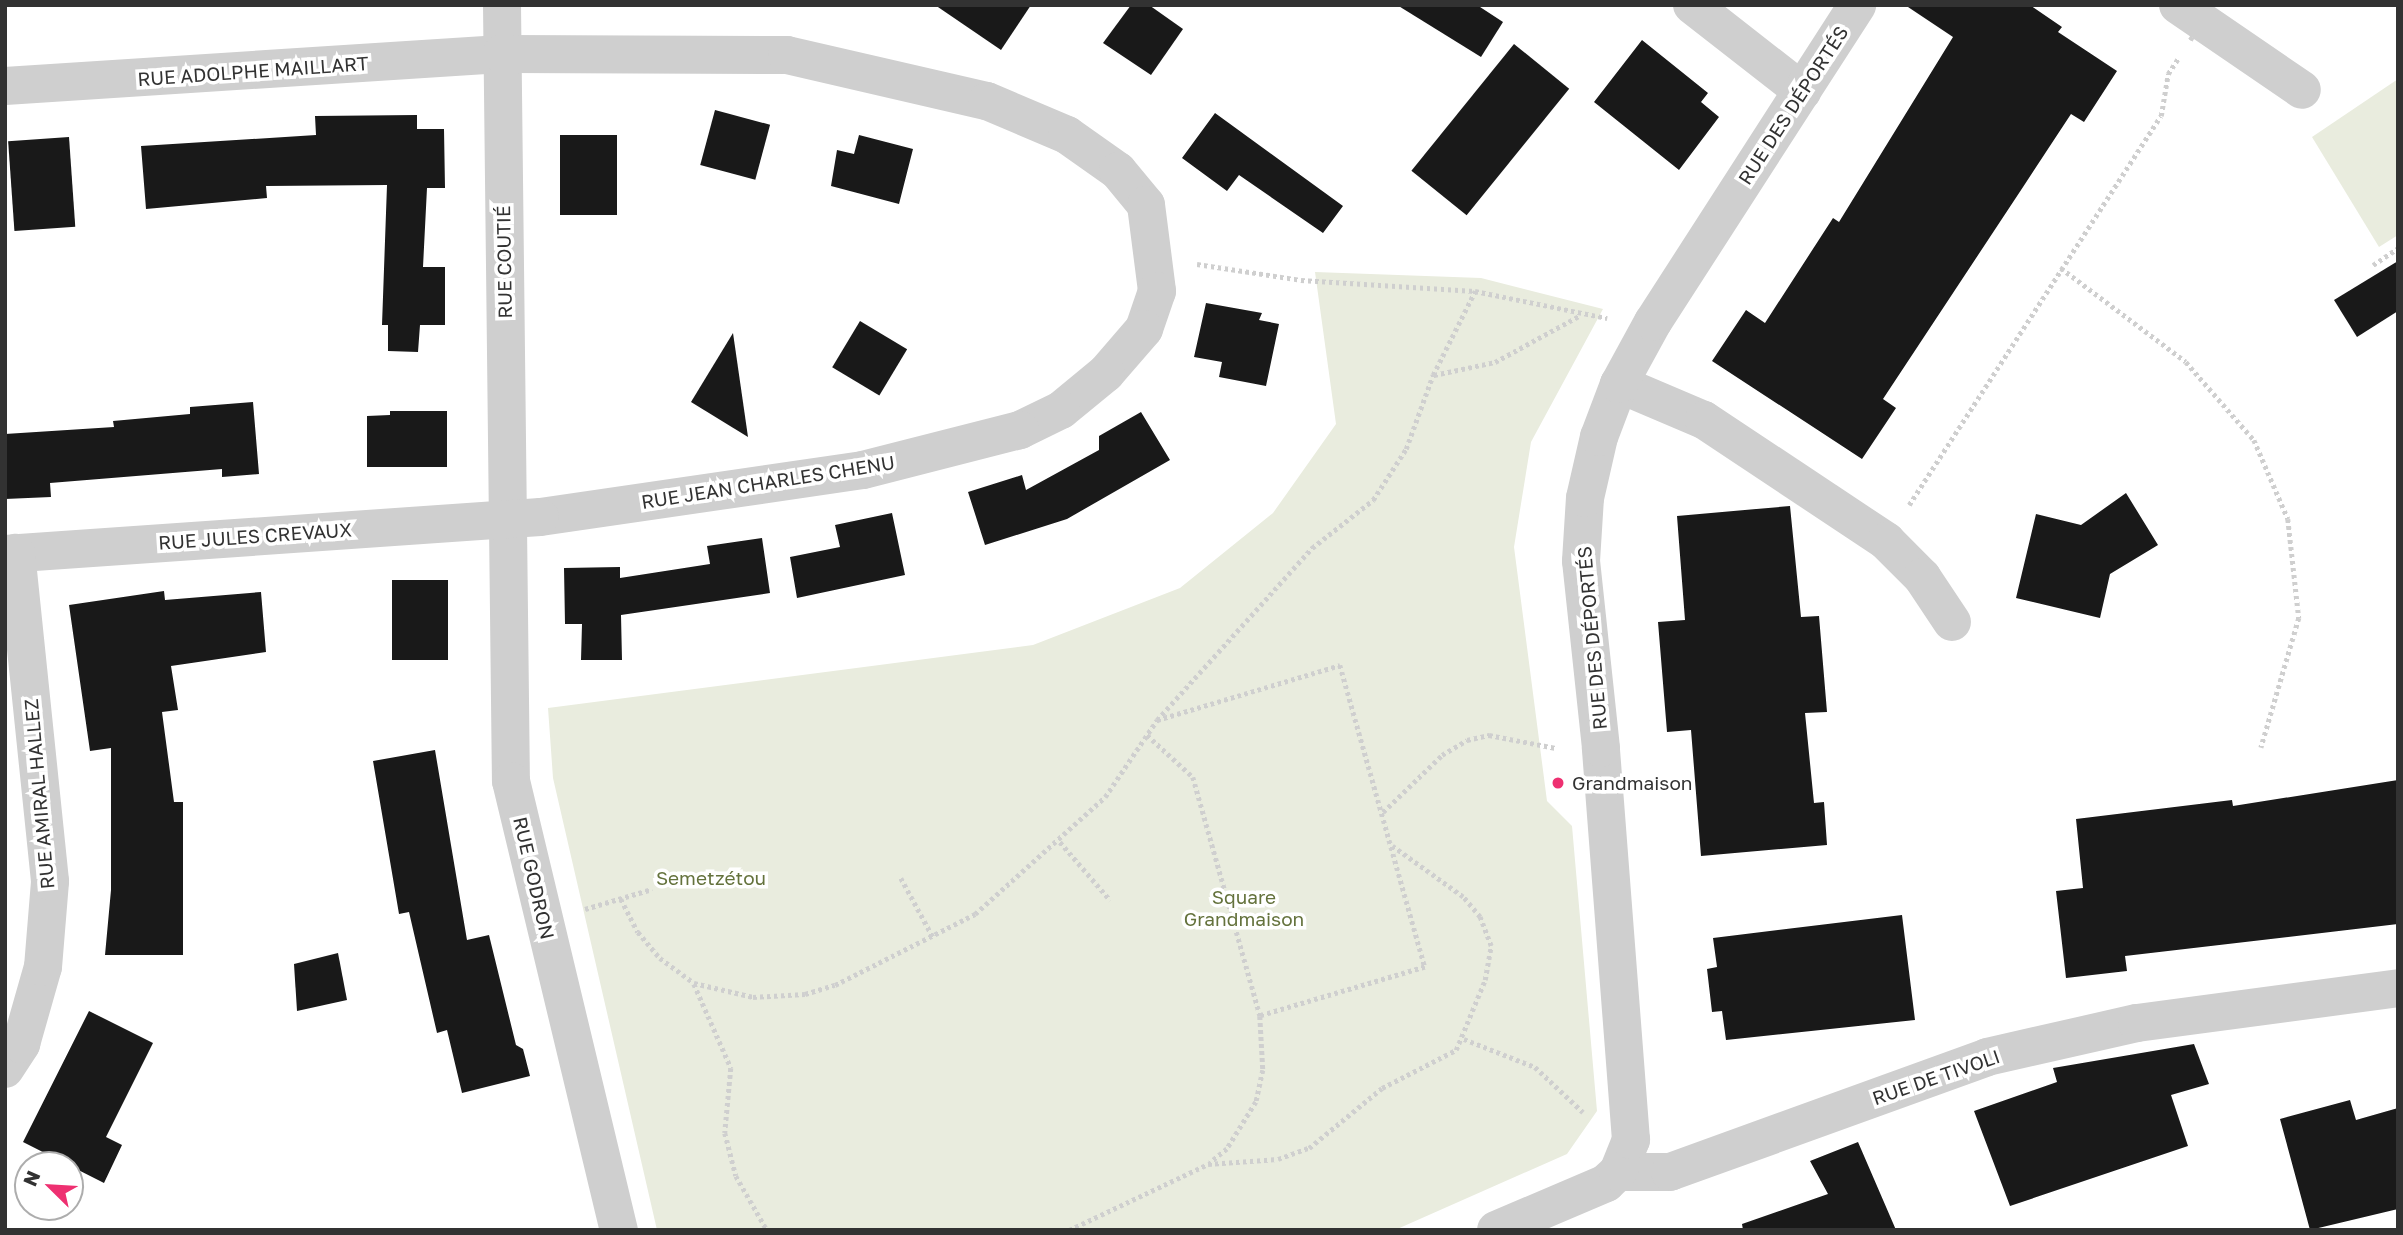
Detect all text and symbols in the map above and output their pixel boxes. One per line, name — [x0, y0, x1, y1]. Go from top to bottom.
street label: RUE DES DÉPORTÉS — [1733, 21, 1853, 189]
street label: RUE ADOLPHE MAILLART — [137, 52, 369, 90]
street label: RUE COUTIÉ — [492, 205, 516, 319]
street label: RUE JEAN CHARLES CHENU — [639, 451, 897, 513]
street label: RUE JULES CREVAUX — [157, 518, 353, 554]
street label: RUE DES DÉPORTÉS — [1573, 545, 1611, 731]
street label: RUE AMIRAL HALLEZ — [19, 698, 59, 890]
place label: Grandmaison — [1572, 772, 1693, 794]
marker: Grandmaison — [1550, 775, 1566, 791]
street label: RUE GODRON — [509, 814, 559, 942]
park label: Semetzétou — [656, 867, 766, 889]
park label: Square Grandmaison — [1184, 886, 1304, 930]
street label: RUE DE TIVOLI — [1869, 1044, 2003, 1110]
north arrow — [14, 1151, 84, 1221]
text: N — [18, 1167, 45, 1189]

